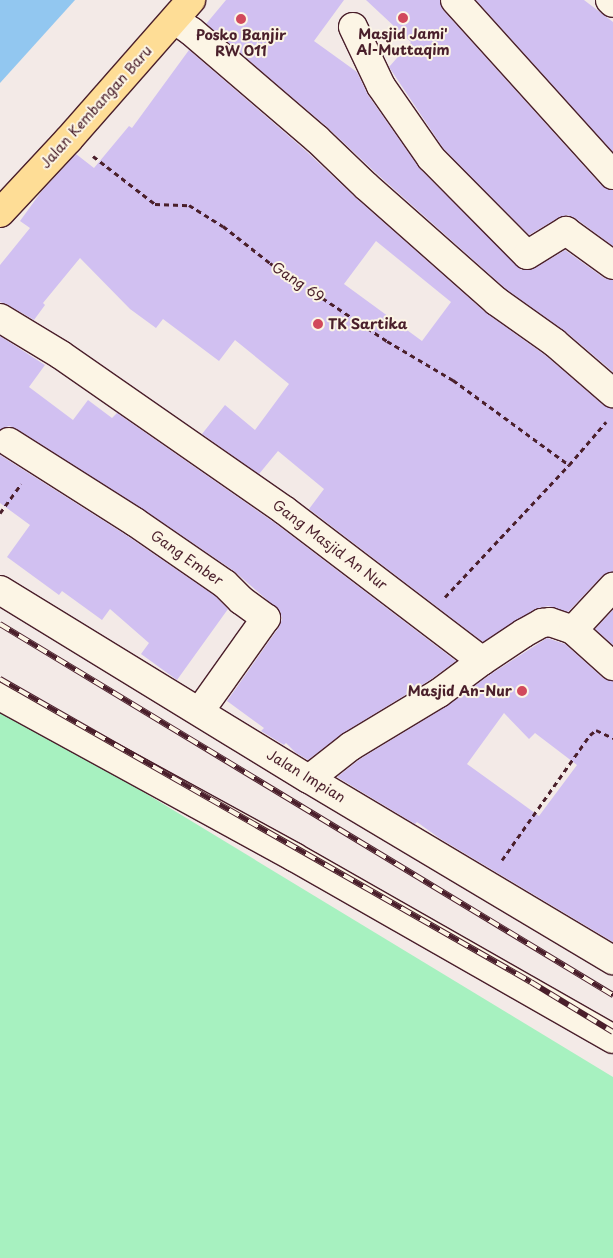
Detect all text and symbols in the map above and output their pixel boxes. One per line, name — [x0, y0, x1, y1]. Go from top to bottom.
marker: Masjid Jami' Al-Muttaqim — [397, 12, 409, 24]
marker: Posko Banjir RW 011 — [235, 13, 247, 25]
place label: Masjid Jami' Al-Muttaqim — [356, 26, 450, 58]
place label: Posko Banjir RW 011 — [196, 27, 286, 59]
street label: Jalan Kembangan Baru — [36, 42, 156, 172]
street label: Gang 69 — [269, 259, 327, 305]
place label: TK Sartika — [328, 316, 409, 332]
marker: TK Sartika — [312, 318, 324, 330]
street label: Gang Masjid An Nur — [269, 496, 391, 594]
street label: Gang Ember — [148, 527, 226, 589]
place label: Masjid An-Nur — [407, 683, 512, 699]
marker: Masjid An-Nur — [516, 685, 528, 697]
street label: Jalan Impian — [264, 746, 348, 806]

